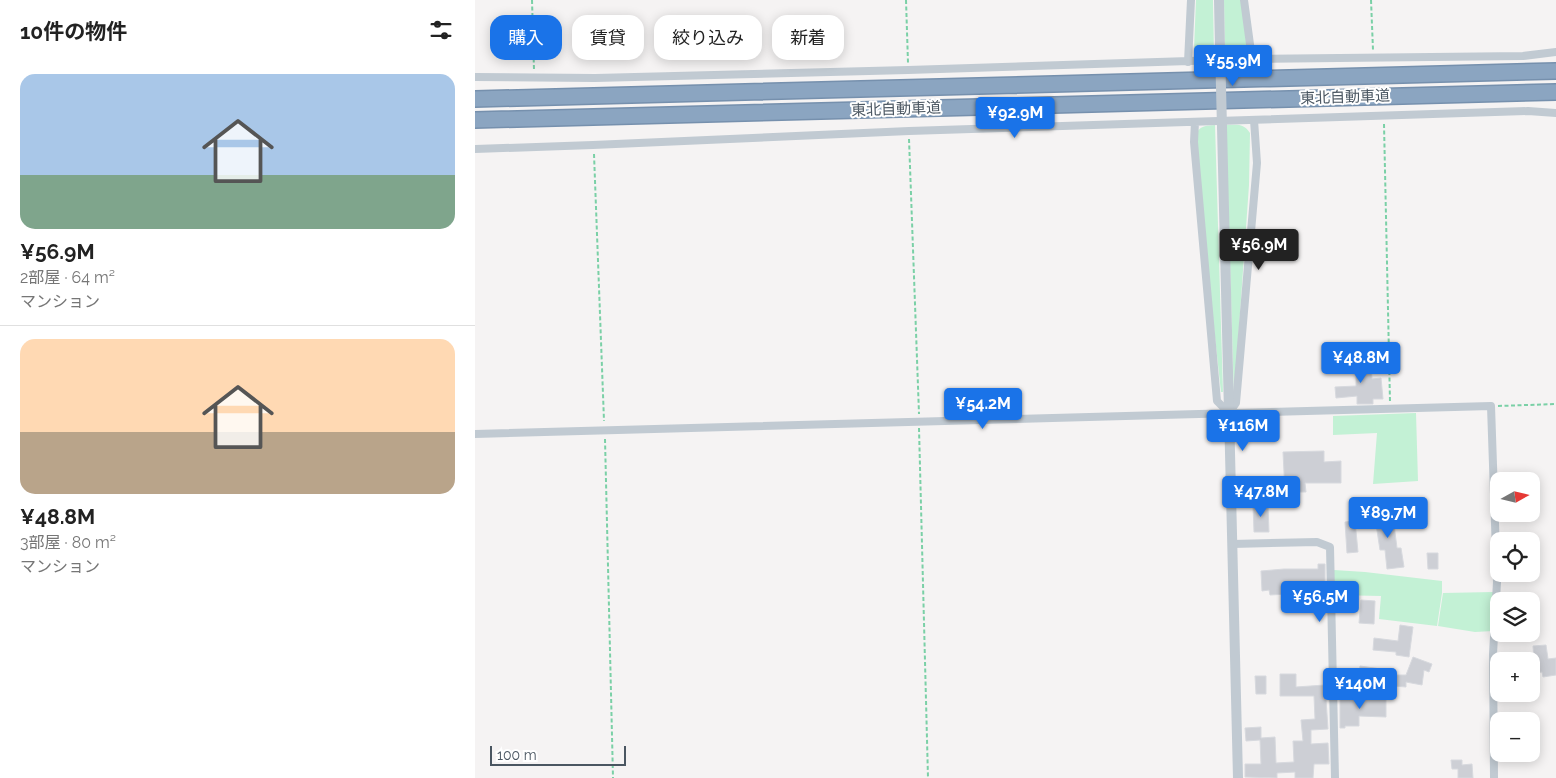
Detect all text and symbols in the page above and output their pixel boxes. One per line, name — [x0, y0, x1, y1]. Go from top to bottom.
chip: 購入 — [490, 15, 562, 60]
chip: 賃貸 — [572, 15, 644, 60]
chip: 絞り込み — [654, 15, 762, 60]
chip: 新着 — [772, 15, 844, 60]
icon: filters — [427, 16, 455, 44]
text: 10件の物件 — [20, 19, 127, 44]
pin: ¥55.9M — [1192, 44, 1274, 87]
text: ¥55.9M — [1205, 51, 1261, 70]
street label: 東北自動車道 — [1300, 86, 1390, 108]
pin: ¥92.9M — [974, 96, 1056, 139]
street label: 東北自動車道 — [851, 98, 941, 120]
text: ¥92.9M — [987, 103, 1043, 122]
icon: home — [193, 106, 283, 196]
pin: ¥56.9M — [1218, 228, 1300, 271]
text: ¥56.9M — [1231, 235, 1287, 254]
text: ¥56.9M — [20, 239, 95, 264]
text: 2部屋 · 64 m² — [20, 268, 115, 287]
text: マンション — [20, 292, 100, 311]
pin: ¥48.8M — [1320, 342, 1402, 384]
text: ¥48.8M — [1332, 348, 1390, 367]
icon: home — [193, 372, 283, 462]
pin: ¥54.2M — [942, 388, 1024, 430]
text: ¥54.2M — [955, 394, 1011, 413]
pin: ¥116M — [1208, 410, 1278, 452]
text: ¥116M — [1218, 416, 1268, 435]
north arrow — [1490, 472, 1540, 522]
map controls — [1490, 472, 1540, 762]
pin: ¥47.8M — [1220, 476, 1302, 518]
text: ¥47.8M — [1233, 482, 1289, 501]
pin: ¥89.7M — [1347, 496, 1429, 539]
text: ¥89.7M — [1360, 503, 1416, 522]
text: ¥48.8M — [20, 504, 95, 529]
button: locate — [1490, 532, 1540, 582]
text: 3部屋 · 80 m² — [20, 533, 116, 552]
text: マンション — [20, 557, 100, 576]
pin: ¥56.5M — [1279, 580, 1361, 623]
text: ¥56.5M — [1292, 587, 1348, 606]
button: layers — [1490, 592, 1540, 642]
button: + — [1490, 652, 1540, 702]
pin: ¥140M — [1325, 668, 1395, 710]
text: ¥140M — [1334, 674, 1386, 693]
button: − — [1490, 712, 1540, 762]
scale bar — [490, 743, 626, 766]
text: 100 m — [497, 747, 537, 763]

